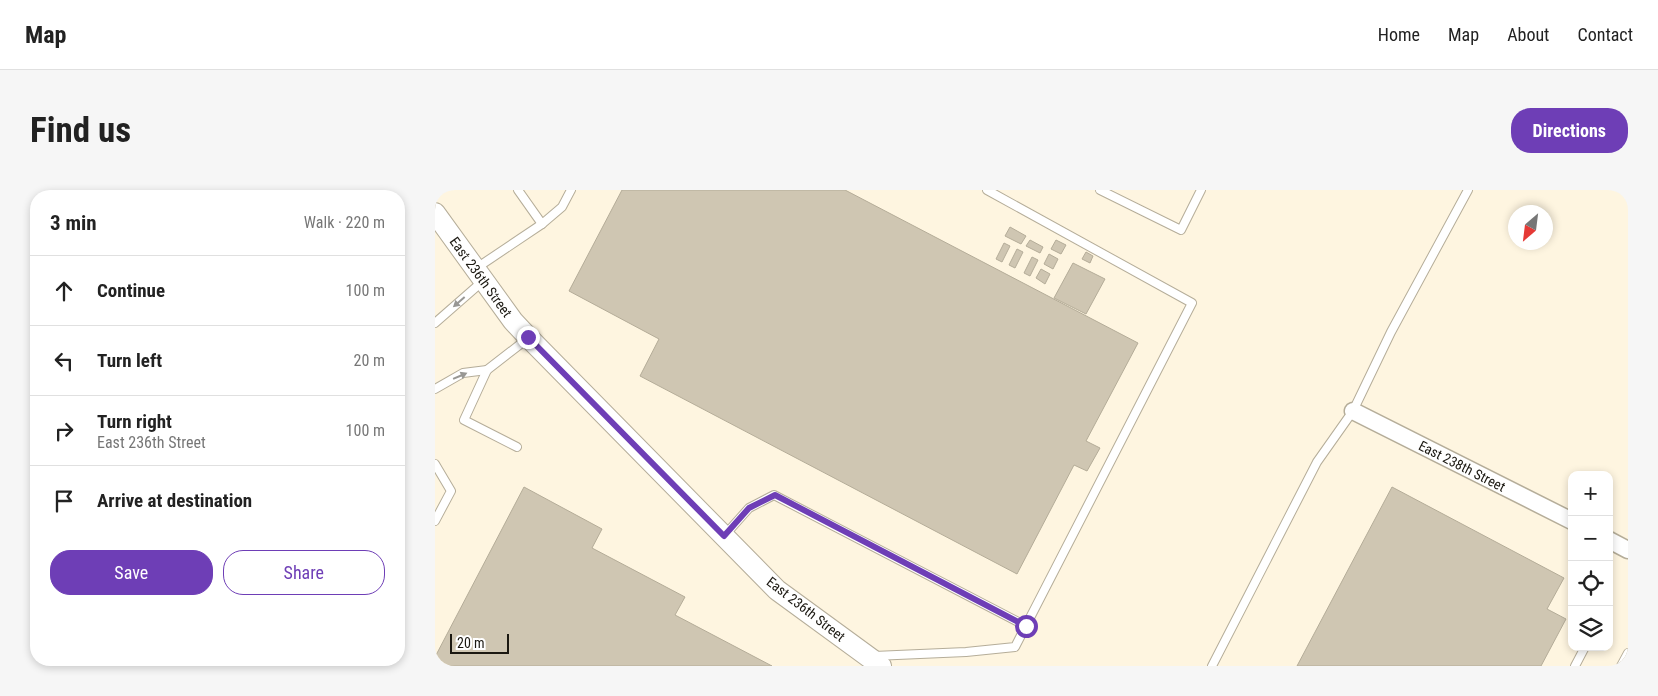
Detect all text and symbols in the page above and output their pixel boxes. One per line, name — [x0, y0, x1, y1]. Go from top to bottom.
text: Map — [25, 21, 66, 49]
text: Home — [1378, 24, 1420, 45]
text: Map — [1448, 24, 1479, 45]
text: About — [1507, 24, 1549, 45]
text: Contact — [1577, 24, 1633, 45]
button: Directions — [1511, 108, 1628, 153]
text: Find us — [30, 110, 131, 151]
north arrow — [1508, 205, 1553, 250]
text: 3 min — [50, 211, 97, 235]
text: Walk · 220 m — [304, 213, 385, 232]
street label: East 236th Street — [447, 234, 515, 320]
icon: ahead — [50, 277, 78, 305]
text: Continue — [97, 279, 165, 302]
text: 100 m — [346, 281, 385, 300]
one-way arrow — [454, 296, 466, 308]
route end — [517, 326, 540, 349]
icon: left — [50, 347, 78, 375]
text: Turn left — [97, 349, 162, 372]
text: 20 m — [353, 351, 385, 370]
one-way arrow — [453, 371, 467, 379]
text: Turn right — [97, 410, 172, 433]
icon: right — [50, 417, 78, 445]
text: 100 m — [346, 421, 385, 440]
text: East 236th Street — [97, 433, 206, 452]
street label: East 238th Street — [1416, 437, 1508, 495]
map controls — [1568, 471, 1613, 651]
button: + — [1568, 471, 1613, 516]
icon: arrive — [50, 487, 78, 515]
text: Arrive at destination — [97, 489, 252, 512]
button: − — [1568, 516, 1613, 561]
button: Save — [50, 550, 213, 595]
button: Share — [223, 550, 385, 595]
button: locate — [1568, 561, 1613, 606]
street label: East 236th Street — [764, 573, 848, 645]
button: layers — [1568, 606, 1613, 651]
route start — [1015, 615, 1038, 638]
scale bar — [450, 631, 509, 654]
text: 20 m — [457, 635, 485, 651]

